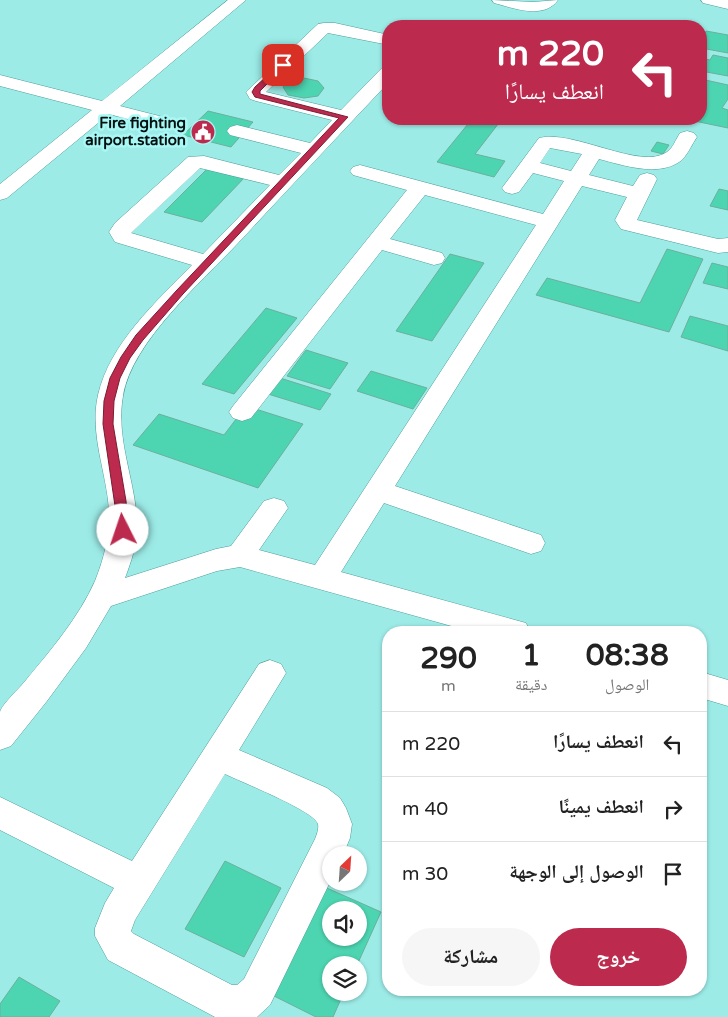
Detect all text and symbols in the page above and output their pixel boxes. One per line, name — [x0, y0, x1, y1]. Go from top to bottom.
text: 220 m — [497, 33, 604, 75]
icon: left — [622, 40, 687, 105]
pin — [262, 44, 304, 86]
icon: arrive — [269, 51, 297, 79]
text: انعطف يسارًا — [505, 79, 604, 105]
place label: Fire fighting airport.station — [85, 114, 186, 150]
public building icon: Fire fighting airport.station — [190, 119, 216, 145]
position arrow — [96, 503, 148, 555]
text: 1 — [522, 637, 541, 674]
text: 08:38 — [586, 637, 669, 674]
text: 290 — [420, 640, 477, 677]
text: دقيقة — [515, 675, 547, 695]
text: الوصول — [605, 675, 649, 695]
text: m — [441, 676, 456, 696]
icon: left — [659, 730, 687, 758]
text: انعطف يسارًا — [553, 731, 644, 753]
text: 220 m — [402, 733, 460, 755]
icon: right — [659, 795, 687, 823]
text: انعطف يمينًا — [558, 796, 644, 818]
text: 40 m — [402, 798, 448, 820]
north arrow — [322, 846, 368, 891]
map controls — [322, 846, 367, 1001]
icon: arrive — [659, 860, 687, 888]
text: الوصول إلى الوجهة — [509, 861, 644, 883]
text: 30 m — [402, 863, 448, 885]
button: sound — [322, 901, 367, 946]
button: مشاركة — [402, 928, 540, 986]
button: خروج — [550, 928, 687, 986]
button: layers — [322, 956, 367, 1001]

